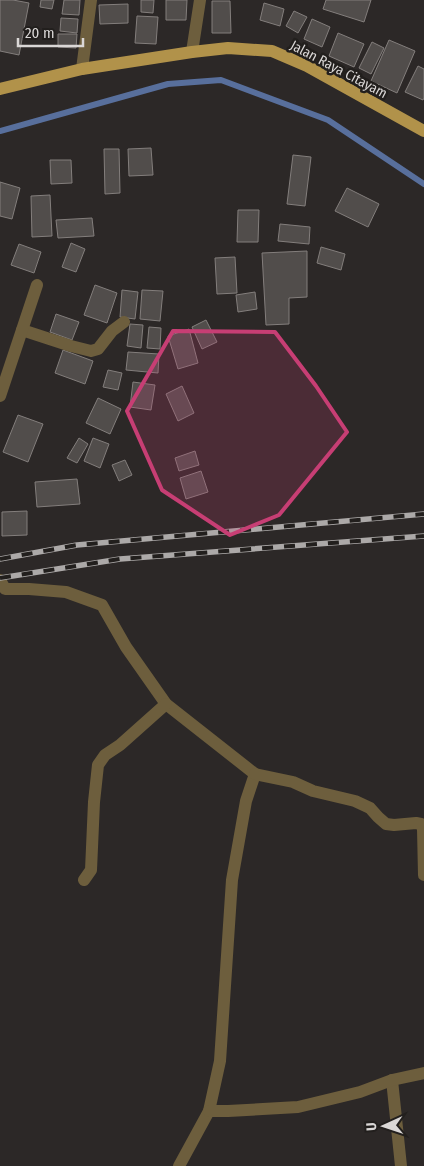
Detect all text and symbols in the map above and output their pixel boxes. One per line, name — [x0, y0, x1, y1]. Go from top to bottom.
scale bar — [18, 15, 82, 47]
text: 20 m — [25, 24, 55, 42]
street label: Jalan Raya Citayam — [287, 37, 390, 102]
north arrow — [359, 1101, 409, 1151]
text: U — [363, 1122, 380, 1131]

